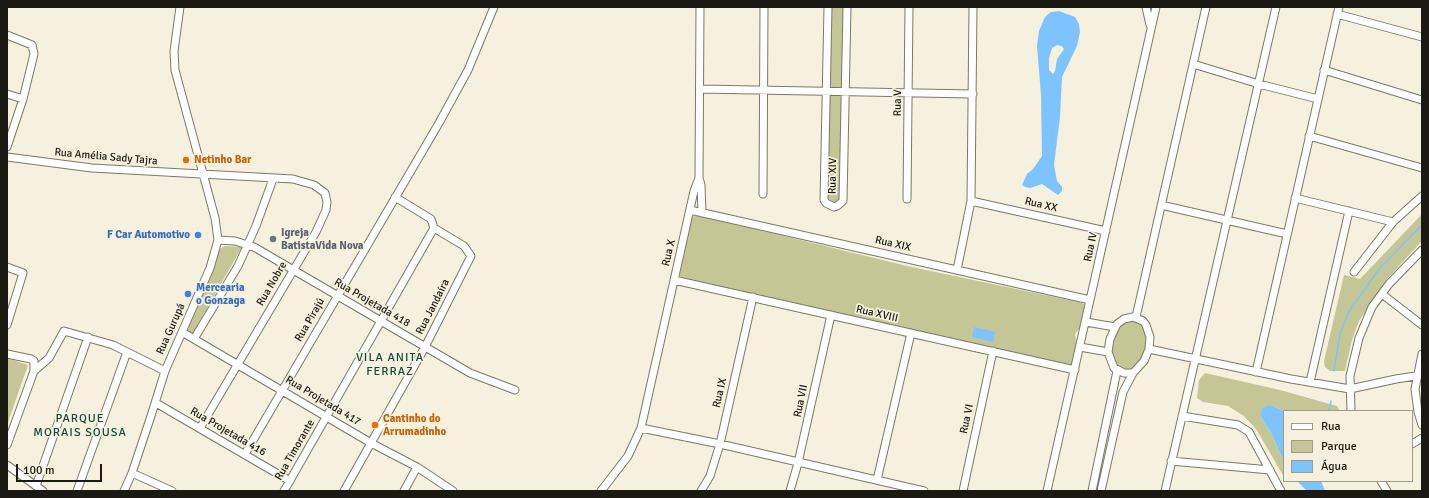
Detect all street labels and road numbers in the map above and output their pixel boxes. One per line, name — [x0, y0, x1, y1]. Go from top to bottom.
street label: Rua V — [891, 90, 905, 116]
street label: Rua Amélia Sady Tajra — [54, 146, 158, 168]
street label: Rua XIV — [826, 158, 840, 194]
street label: Rua XX — [1023, 195, 1059, 215]
street label: Rua IV — [1081, 231, 1101, 263]
street label: Rua XIX — [874, 233, 912, 255]
street label: Rua X — [660, 238, 678, 268]
street label: Rua Nobre — [254, 260, 290, 308]
street label: Rua Projetada 418 — [332, 276, 412, 330]
street label: Rua Jandaíra — [413, 277, 453, 337]
street label: Rua Pirajú — [292, 296, 328, 344]
street label: Rua Gurupá — [154, 301, 188, 357]
street label: Rua XVIII — [855, 303, 899, 325]
street label: Rua Projetada 417 — [283, 373, 363, 429]
street label: Rua IX — [710, 377, 730, 409]
street label: Rua VII — [791, 383, 811, 419]
street label: Rua VI — [957, 403, 977, 435]
street label: Rua Projetada 416 — [188, 405, 268, 459]
street label: Rua Timorante — [272, 417, 318, 483]

